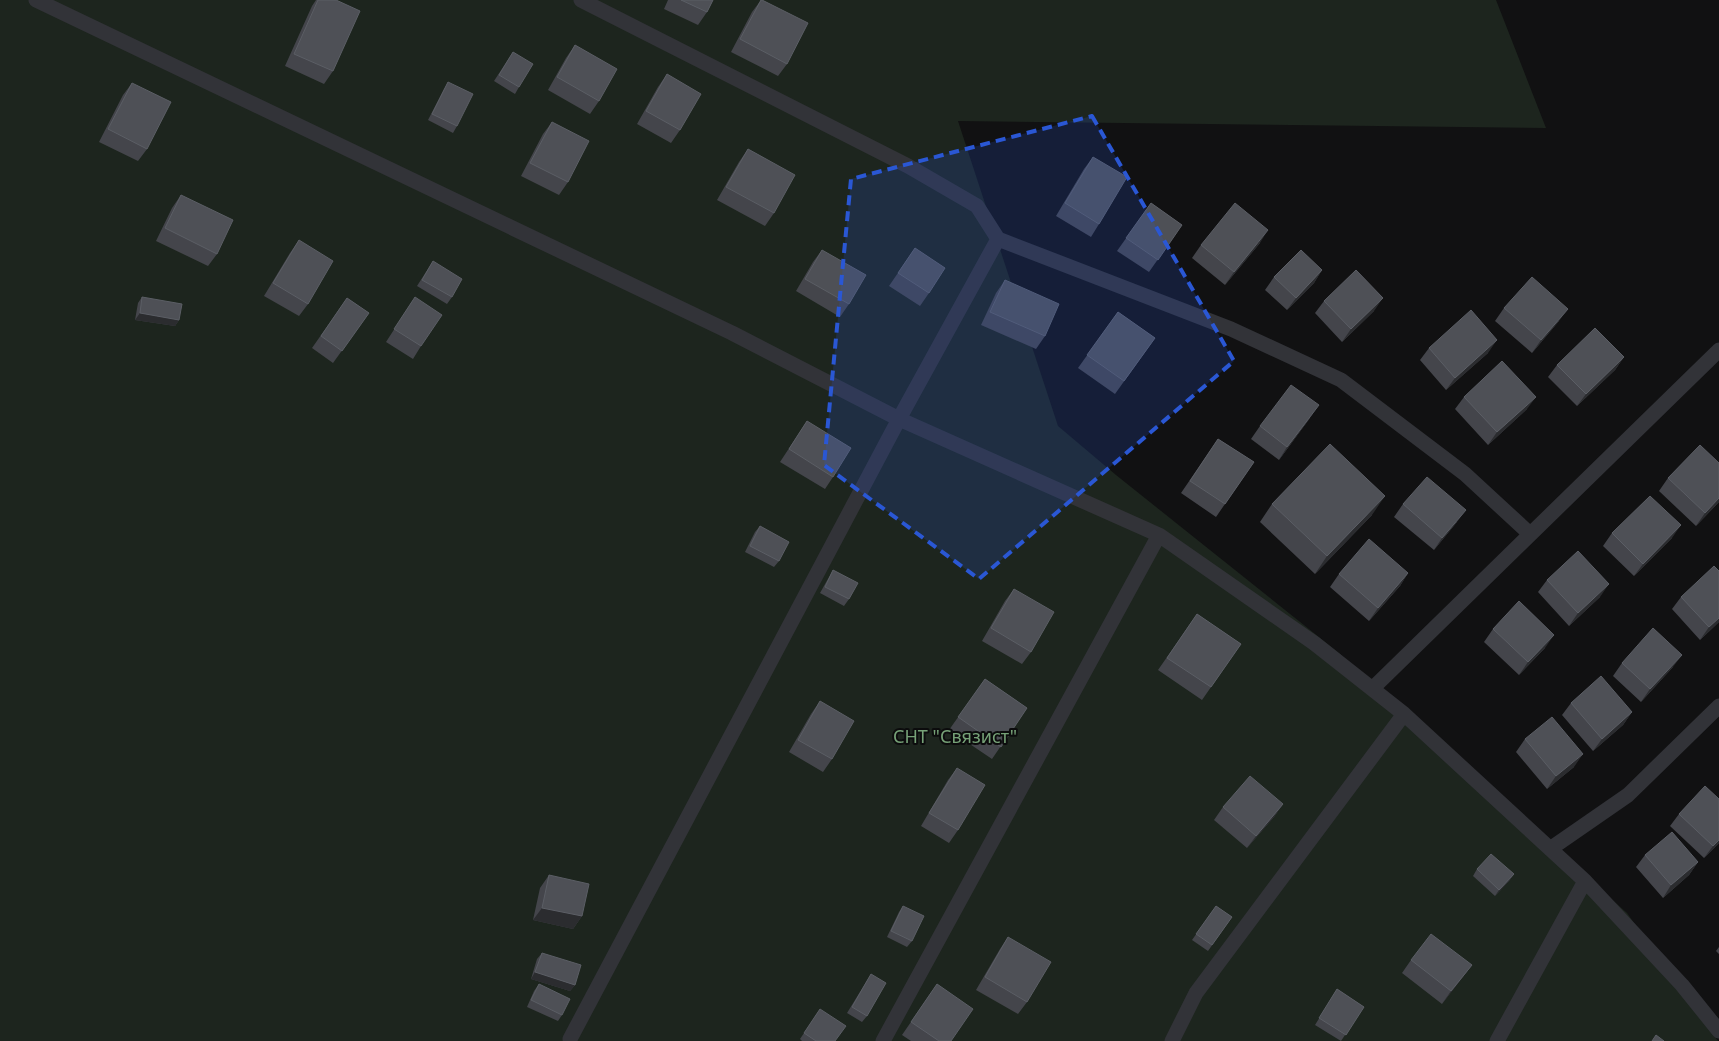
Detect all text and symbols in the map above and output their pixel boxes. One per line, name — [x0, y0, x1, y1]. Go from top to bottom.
park label: СНТ "Связист" — [893, 724, 1017, 748]

